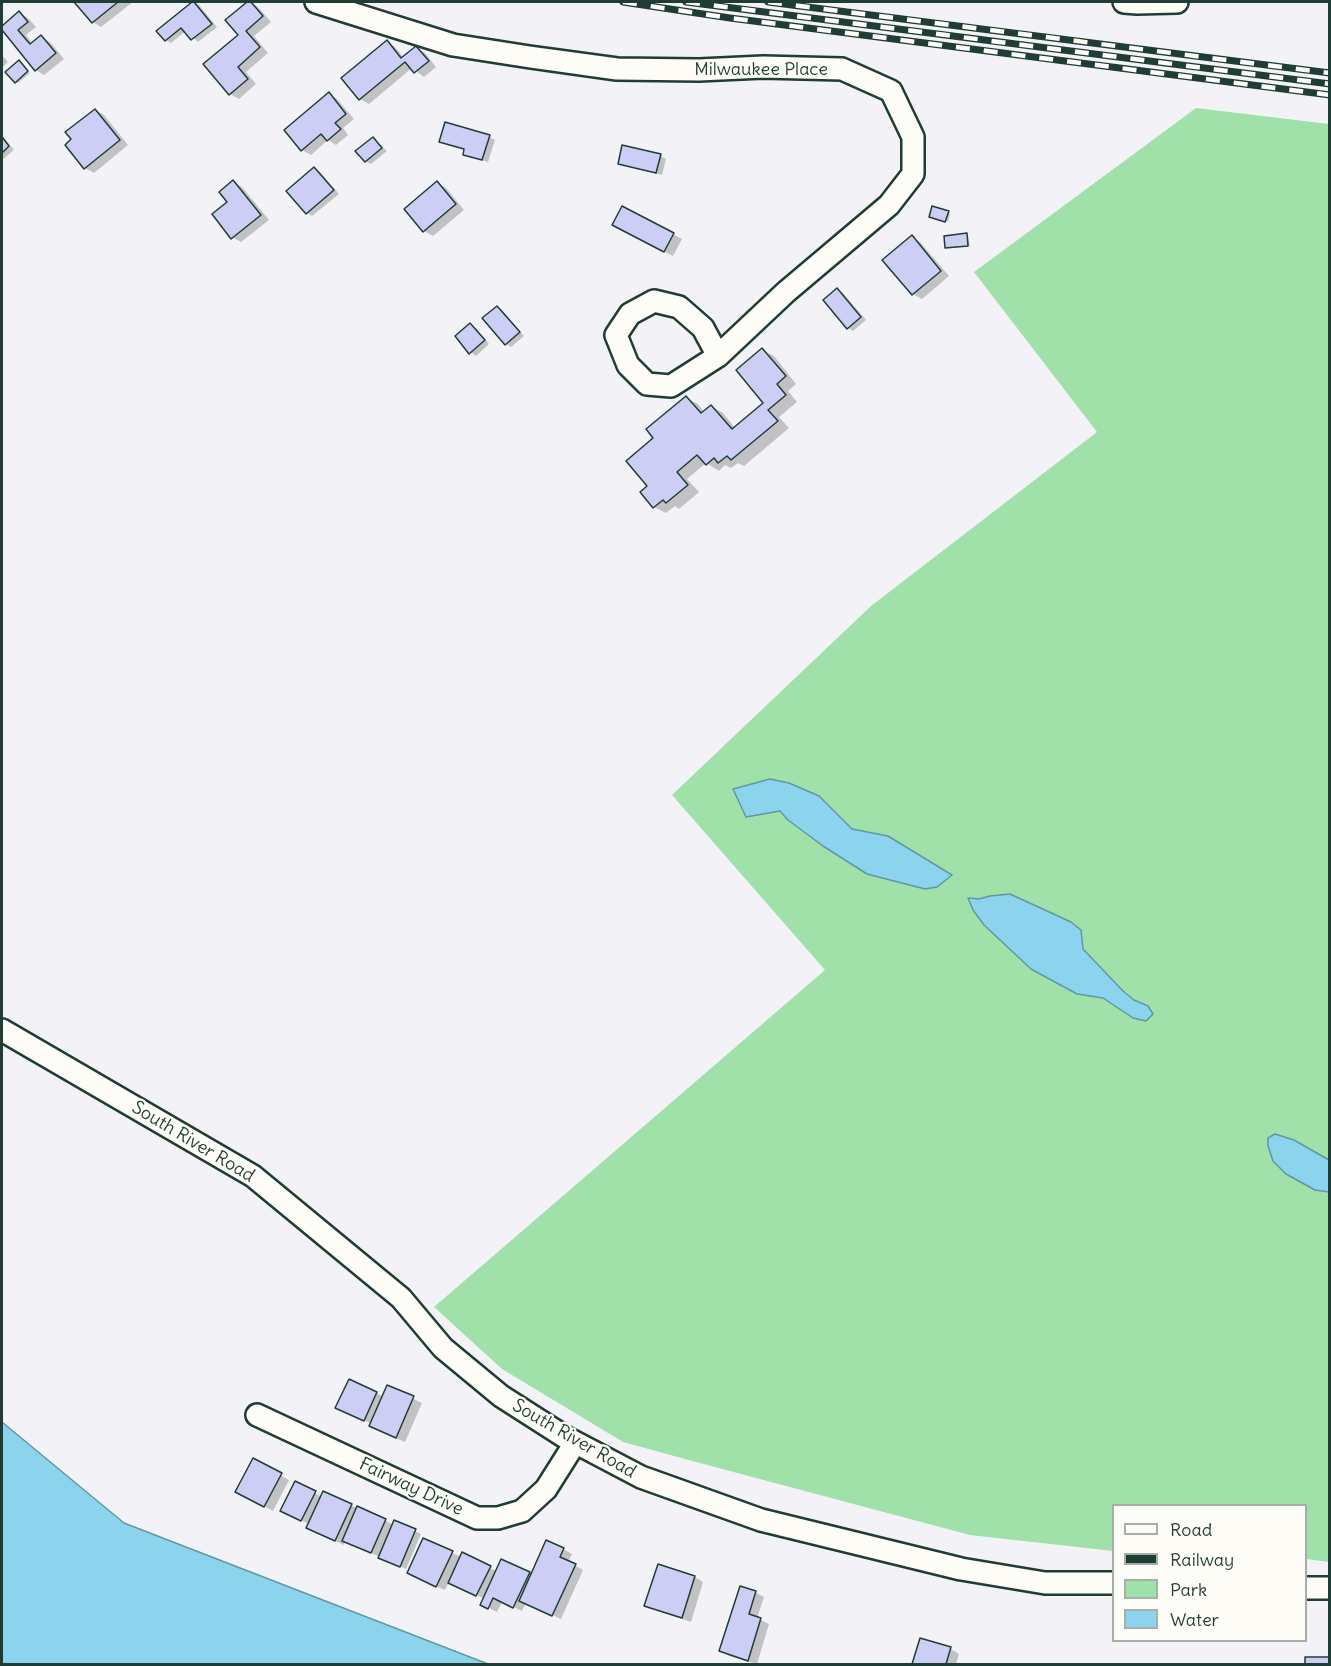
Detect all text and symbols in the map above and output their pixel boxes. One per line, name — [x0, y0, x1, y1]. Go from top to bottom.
street label: Milwaukee Place — [694, 59, 828, 81]
street label: South River Road — [128, 1097, 258, 1187]
street label: South River Road — [508, 1395, 640, 1483]
street label: Fairway Drive — [355, 1453, 467, 1521]
legend — [1112, 1504, 1307, 1642]
text: Road — [1170, 1518, 1212, 1541]
text: Railway — [1170, 1548, 1234, 1571]
text: Park — [1170, 1578, 1207, 1601]
text: Water — [1170, 1608, 1219, 1631]

